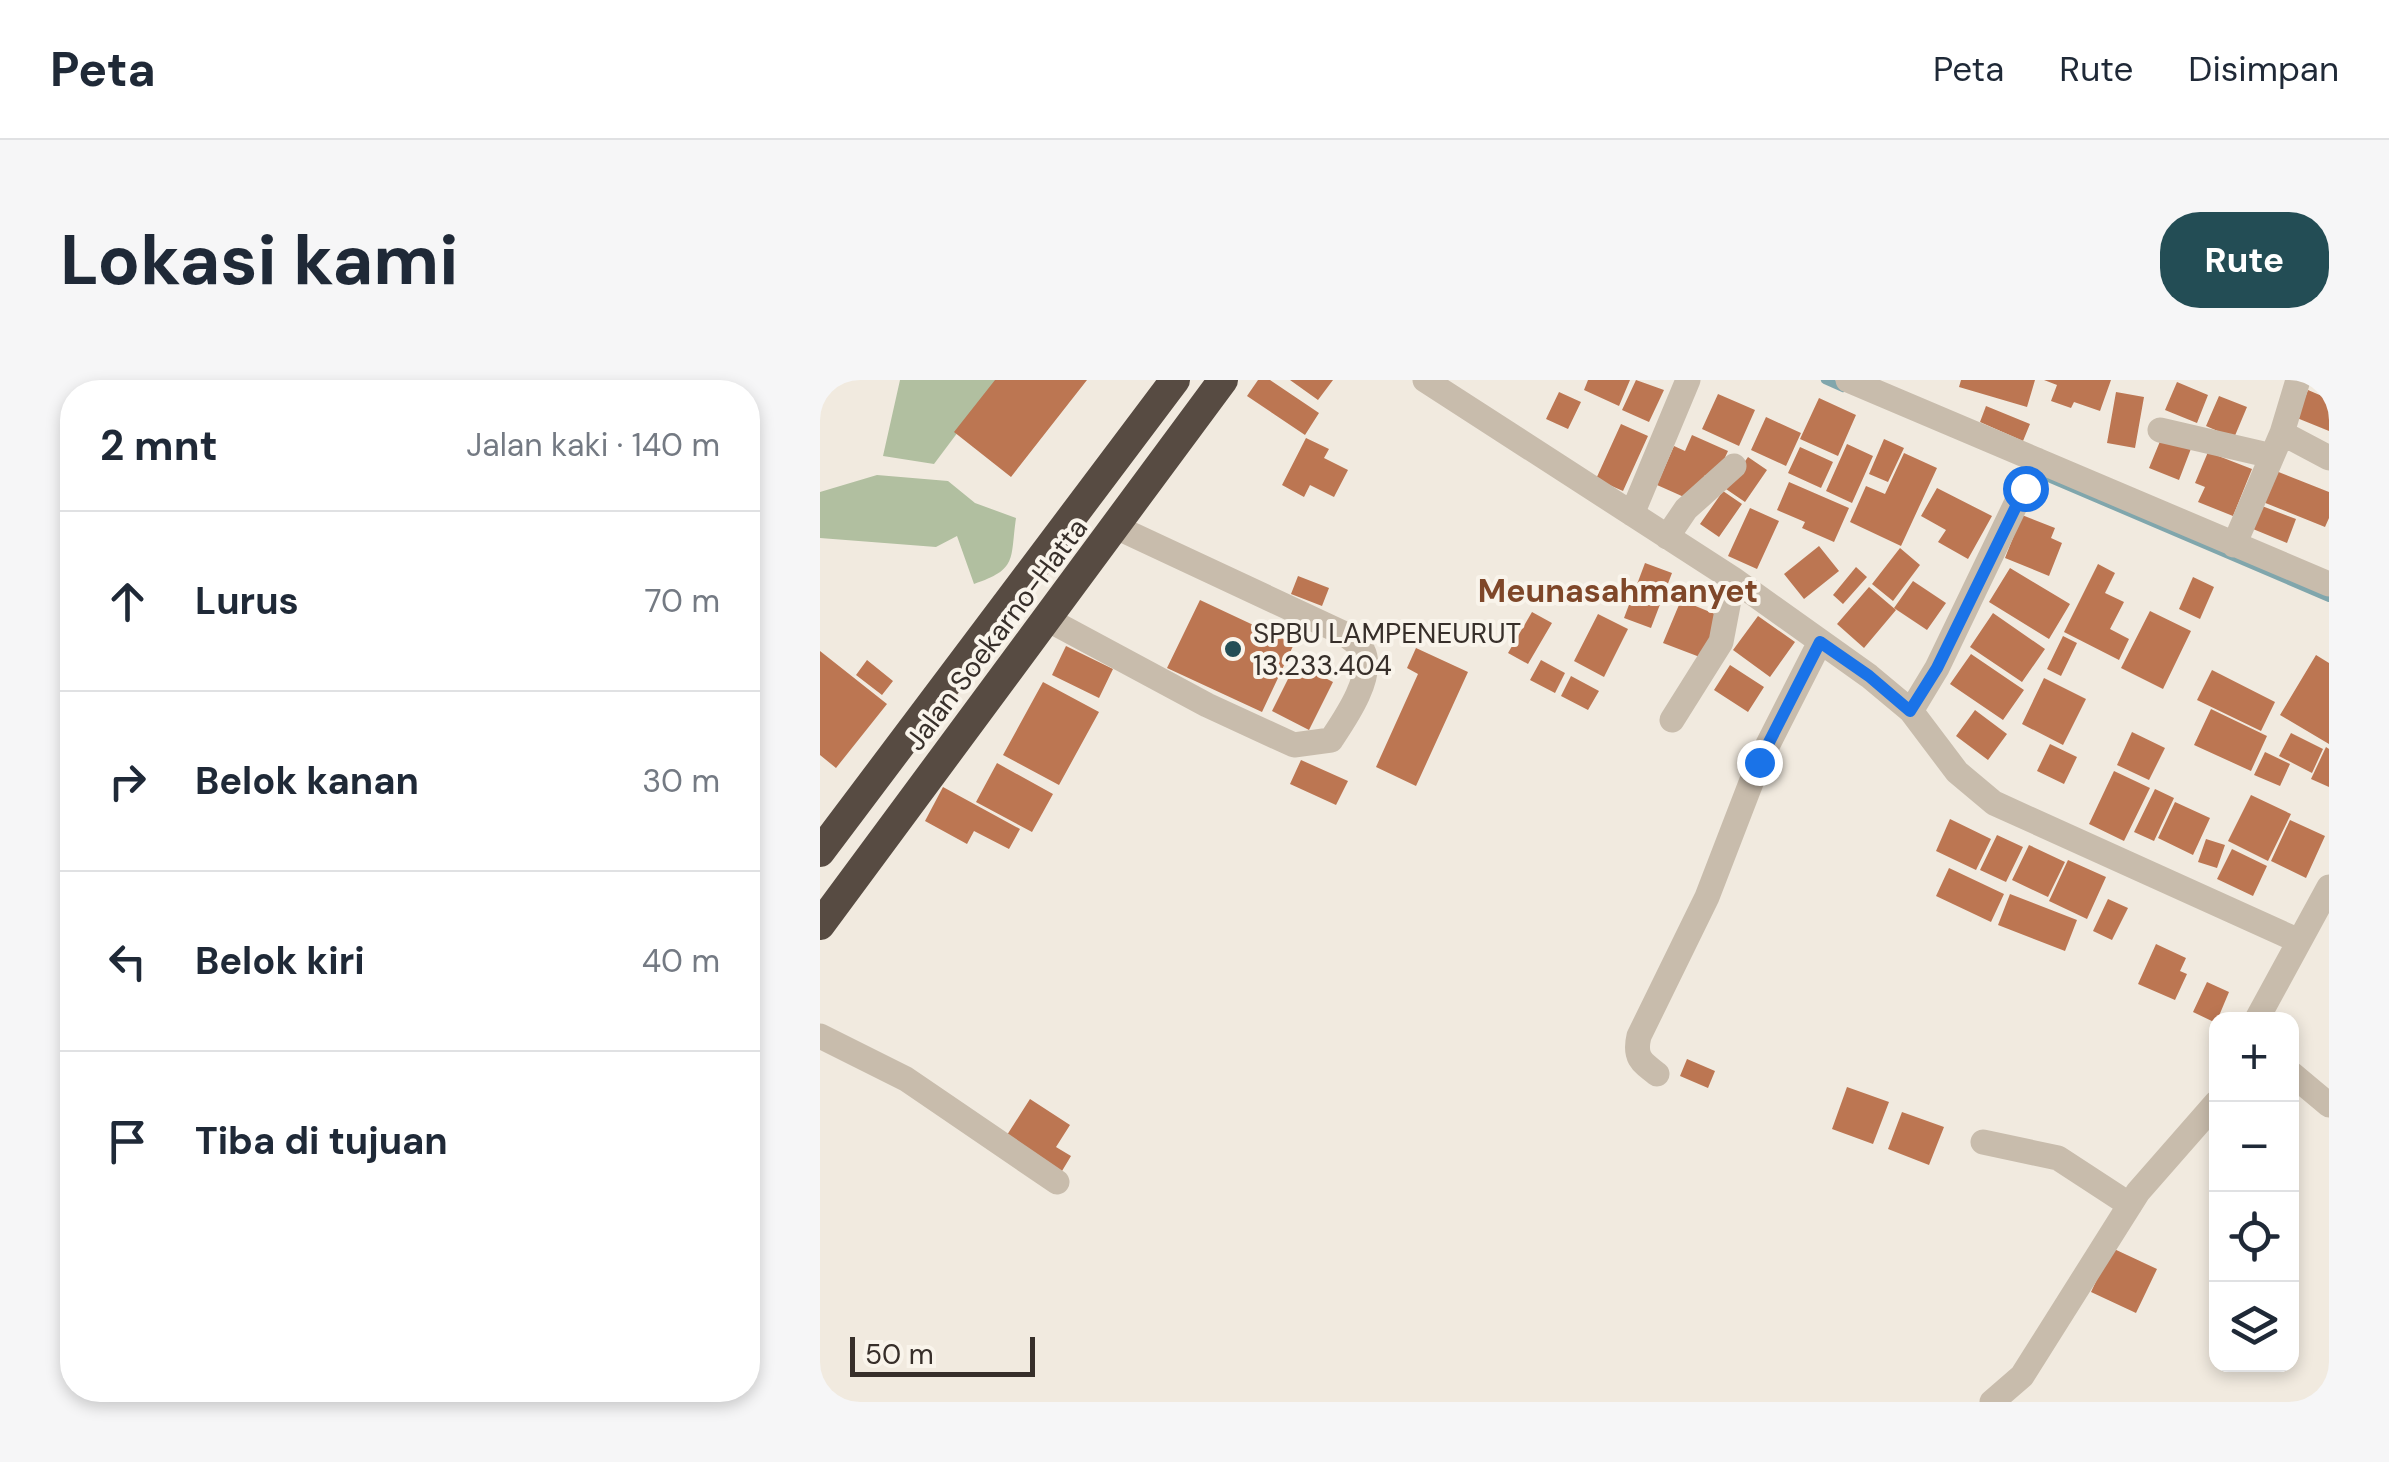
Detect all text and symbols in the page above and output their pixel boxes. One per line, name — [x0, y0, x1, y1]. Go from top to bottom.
text: Peta — [50, 38, 156, 101]
text: Peta — [1933, 46, 2004, 92]
text: Rute — [2059, 46, 2133, 92]
text: Disimpan — [2188, 46, 2339, 92]
button: Rute — [2160, 212, 2329, 308]
text: Lokasi kami — [60, 215, 458, 306]
text: 2 mnt — [100, 418, 218, 473]
text: Jalan kaki · 140 m — [466, 424, 720, 466]
route start — [2003, 466, 2049, 512]
street label: Jalan Soekarno-Hatta — [897, 511, 1096, 758]
district label: Meunasahmanyet — [1478, 570, 1758, 612]
icon: ahead — [100, 574, 155, 629]
text: Lurus — [195, 576, 299, 626]
text: 70 m — [644, 580, 720, 622]
place label: SPBU LAMPENEURUT 13.233.404 — [1253, 615, 1521, 684]
marker: SPBU LAMPENEURUT 13.233.404 — [1222, 638, 1244, 660]
route end — [1737, 740, 1783, 786]
icon: right — [100, 754, 155, 809]
text: Belok kanan — [195, 756, 419, 806]
text: 30 m — [642, 760, 720, 802]
icon: left — [100, 934, 155, 989]
text: Belok kiri — [195, 936, 365, 986]
text: 40 m — [642, 940, 720, 982]
map controls — [2209, 1012, 2299, 1372]
button: + — [2209, 1012, 2299, 1102]
button: − — [2209, 1102, 2299, 1192]
icon: arrive — [100, 1114, 155, 1169]
text: Tiba di tujuan — [195, 1116, 448, 1166]
button: locate — [2209, 1192, 2299, 1282]
button: layers — [2209, 1282, 2299, 1372]
scale bar — [850, 1332, 1035, 1376]
text: 50 m — [865, 1336, 934, 1373]

